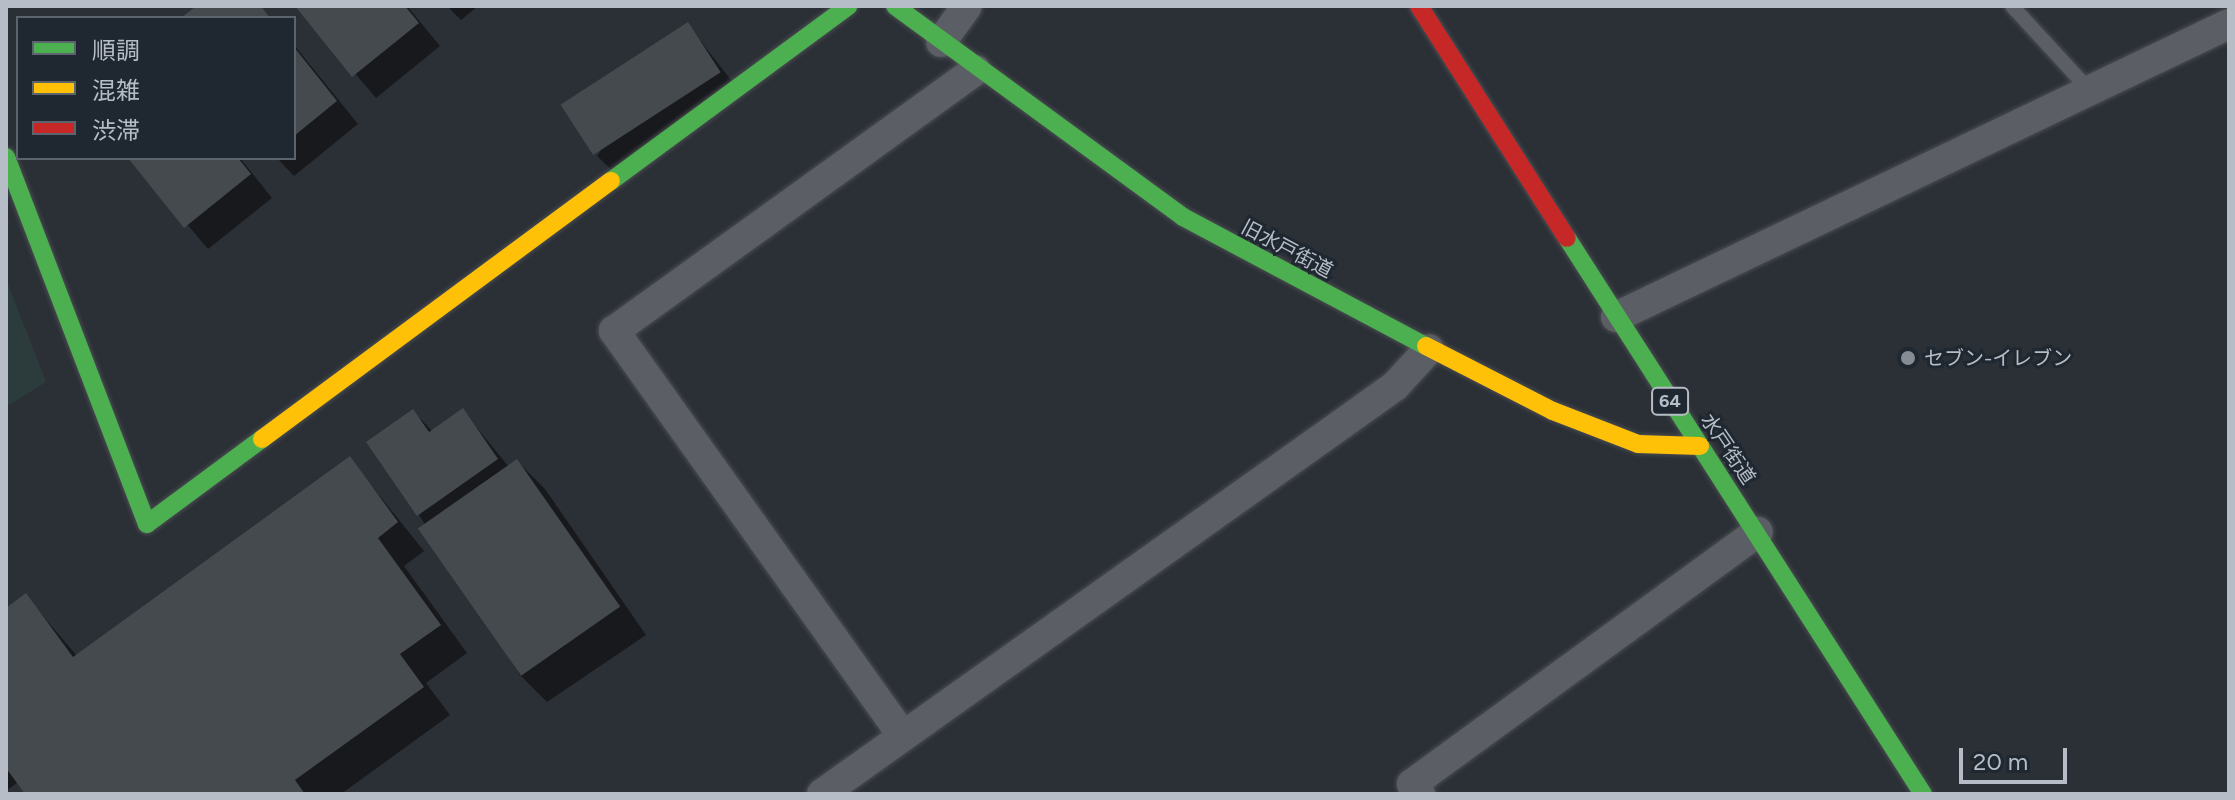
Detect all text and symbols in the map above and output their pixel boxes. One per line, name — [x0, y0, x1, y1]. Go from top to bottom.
legend — [16, 16, 296, 160]
text: 順調 — [92, 36, 140, 65]
text: 混雑 — [92, 76, 140, 105]
text: 渋滞 — [92, 116, 140, 145]
street label: 旧水戸街道 — [1237, 215, 1337, 283]
place label: セブン-イレブン — [1924, 346, 2072, 370]
marker: セブン-イレブン — [1899, 349, 1917, 367]
road number: 64 — [1650, 387, 1690, 415]
street label: 水戸街道 — [1696, 409, 1760, 489]
scale bar — [1963, 732, 2071, 782]
text: 20 m — [1973, 747, 2028, 776]

